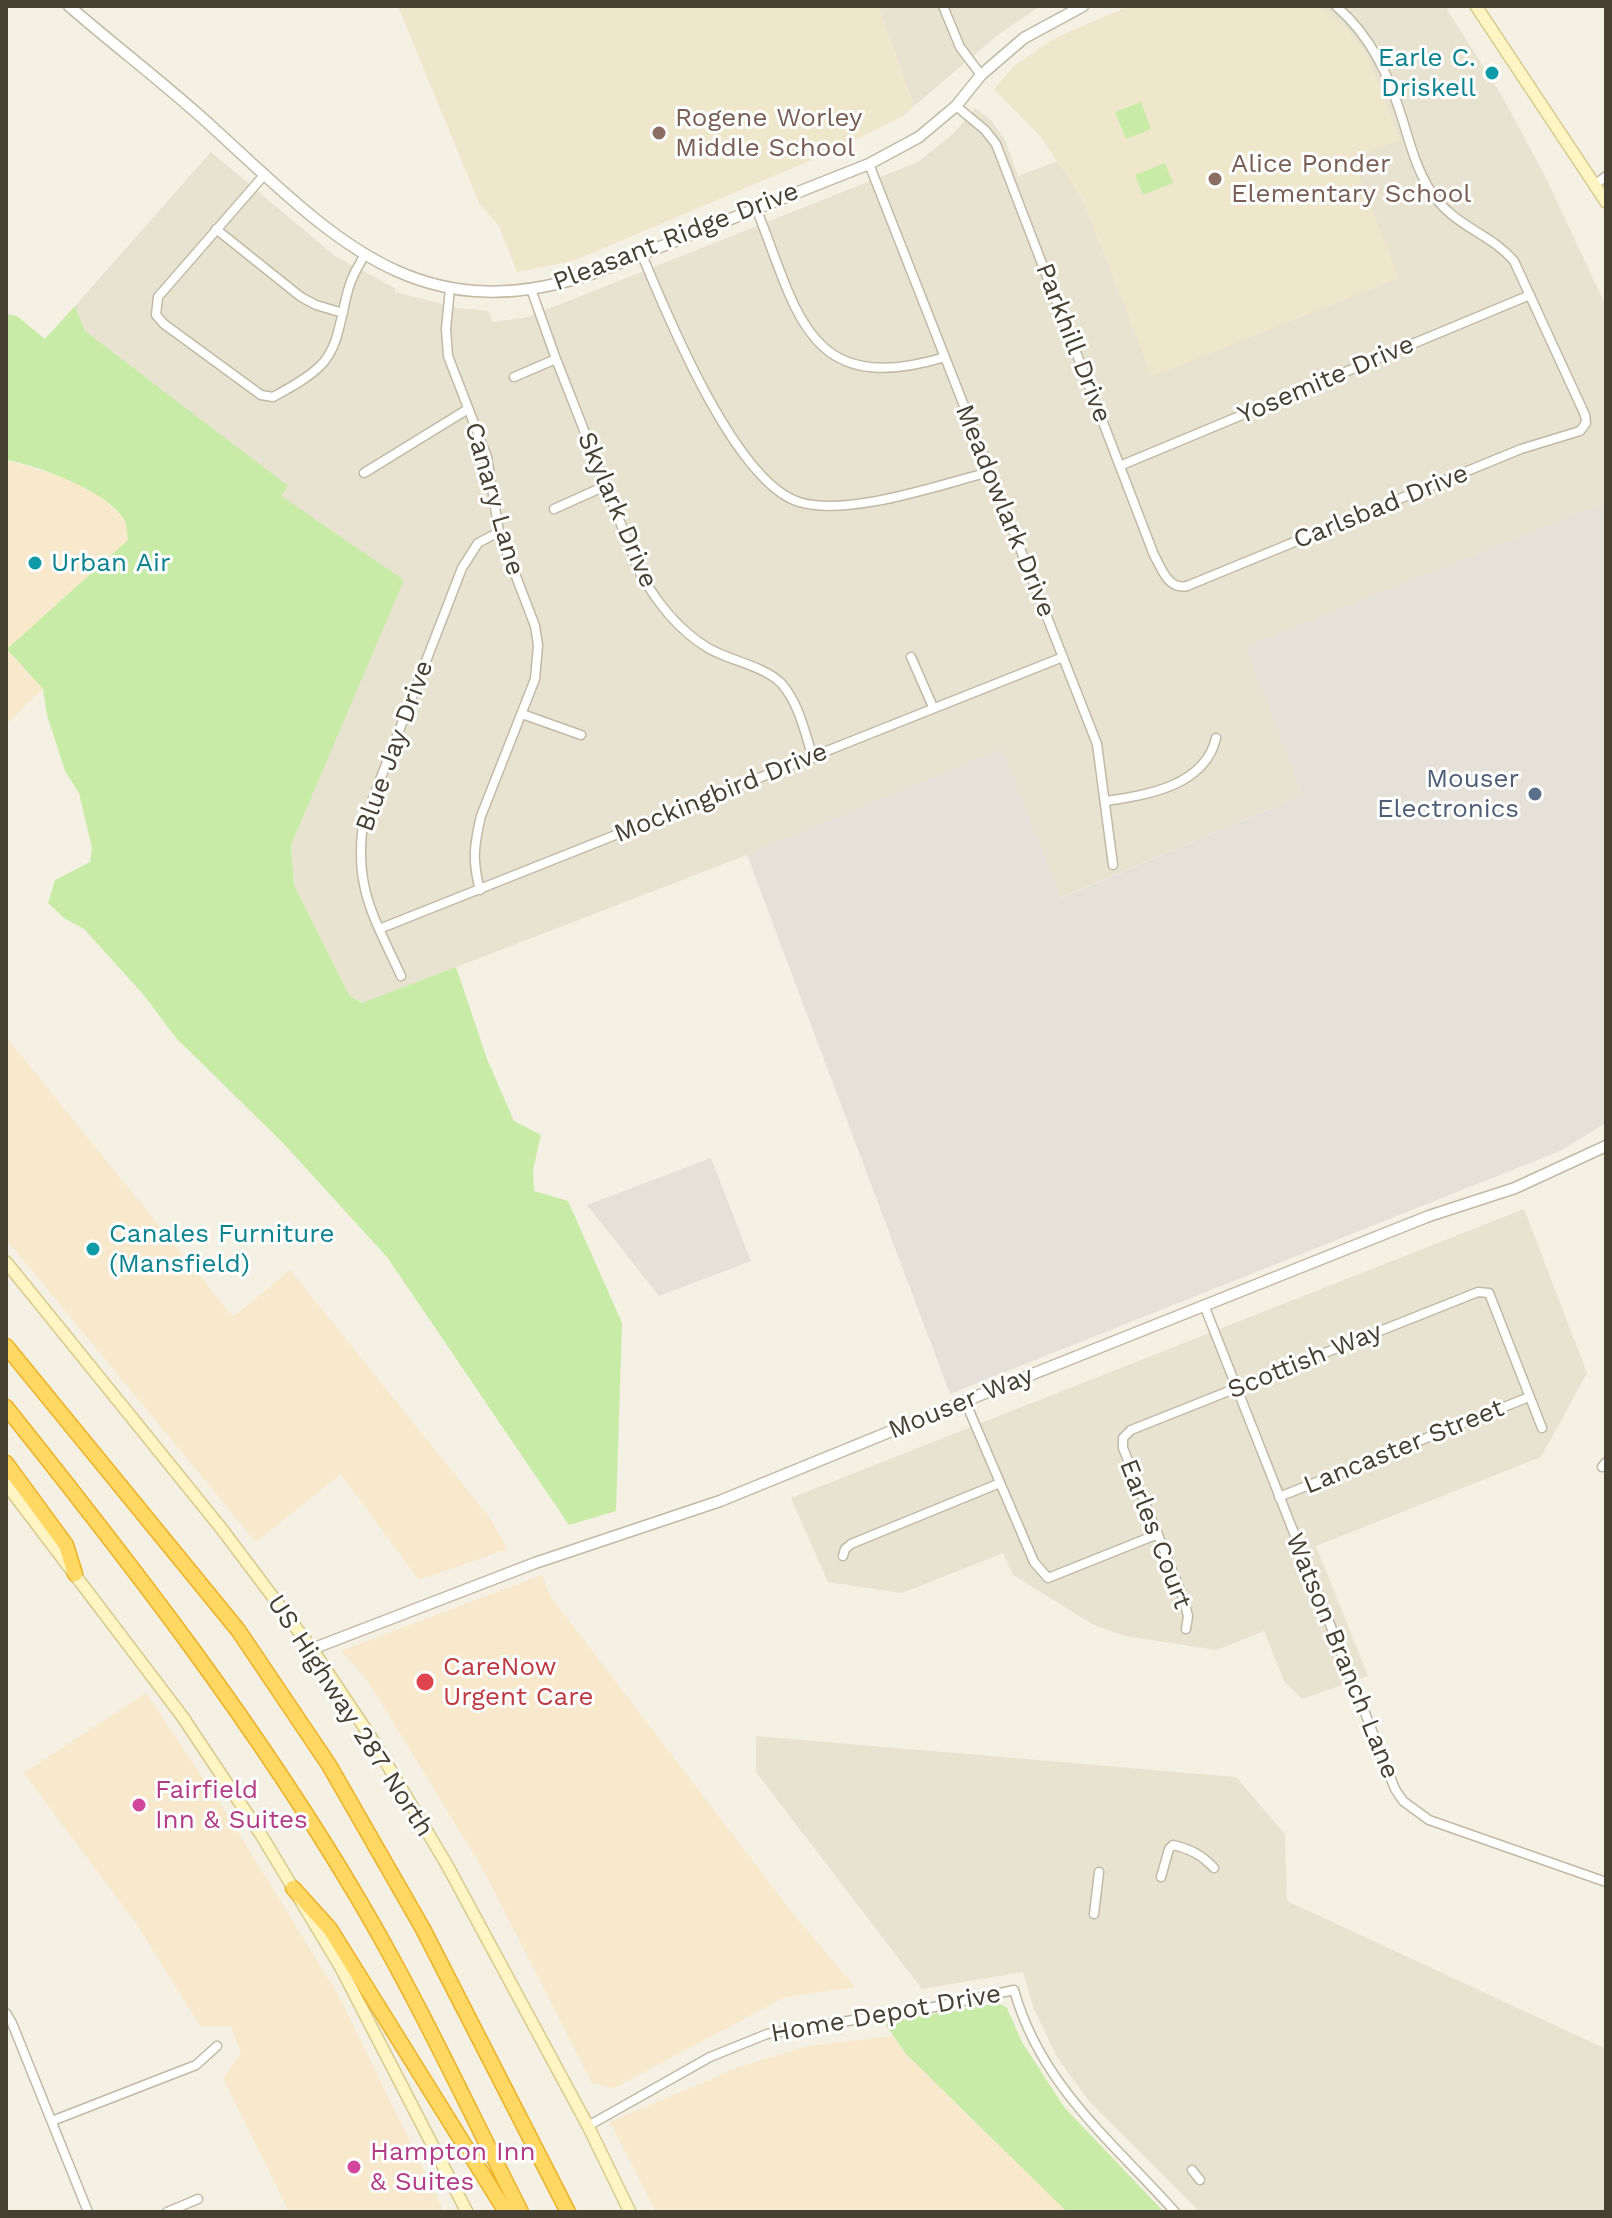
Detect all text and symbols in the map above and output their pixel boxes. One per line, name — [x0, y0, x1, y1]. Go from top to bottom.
place label: Earle C. Driskell — [1378, 42, 1476, 104]
marker: Earle C. Driskell — [1483, 64, 1501, 82]
place label: Rogene Worley Middle School — [675, 102, 862, 164]
marker: Rogene Worley Middle School — [650, 124, 668, 142]
place label: Alice Ponder Elementary School — [1231, 148, 1471, 210]
marker: Alice Ponder Elementary School — [1206, 170, 1224, 188]
street label: Pleasant Ridge Drive — [549, 176, 803, 298]
street label: Parkhill Drive — [1028, 259, 1118, 427]
street label: Yosemite Drive — [1233, 329, 1419, 431]
street label: Meadowlark Drive — [948, 400, 1062, 622]
street label: Canary Lane — [457, 419, 531, 579]
street label: Skylark Drive — [570, 427, 664, 593]
street label: Carlsbad Drive — [1289, 458, 1473, 556]
place label: Urban Air — [51, 547, 171, 579]
marker: Urban Air — [26, 554, 44, 572]
street label: Blue Jay Drive — [350, 656, 440, 836]
street label: Mockingbird Drive — [610, 736, 832, 850]
place label: Mouser Electronics — [1377, 763, 1519, 824]
marker: Mouser Electronics — [1526, 785, 1544, 803]
place label: Canales Furniture (Mansfield) — [109, 1218, 334, 1280]
marker: Canales Furniture (Mansfield) — [84, 1240, 102, 1258]
street label: Scottish Way — [1223, 1316, 1387, 1406]
street label: Mouser Way — [884, 1360, 1038, 1446]
street label: Lancaster Street — [1299, 1393, 1509, 1501]
street label: Earles Court — [1112, 1455, 1198, 1613]
street label: Watson Branch Lane — [1278, 1529, 1406, 1783]
street label: US Highway 287 North — [260, 1589, 440, 1843]
place label: CareNow Urgent Care — [443, 1651, 593, 1712]
marker: CareNow Urgent Care — [414, 1671, 436, 1693]
place label: Fairfield Inn & Suites — [155, 1774, 308, 1836]
marker: Fairfield Inn & Suites — [130, 1796, 148, 1814]
street label: Home Depot Drive — [769, 1978, 1003, 2050]
place label: Hampton Inn & Suites — [370, 2136, 536, 2198]
marker: Hampton Inn & Suites — [345, 2158, 363, 2176]

